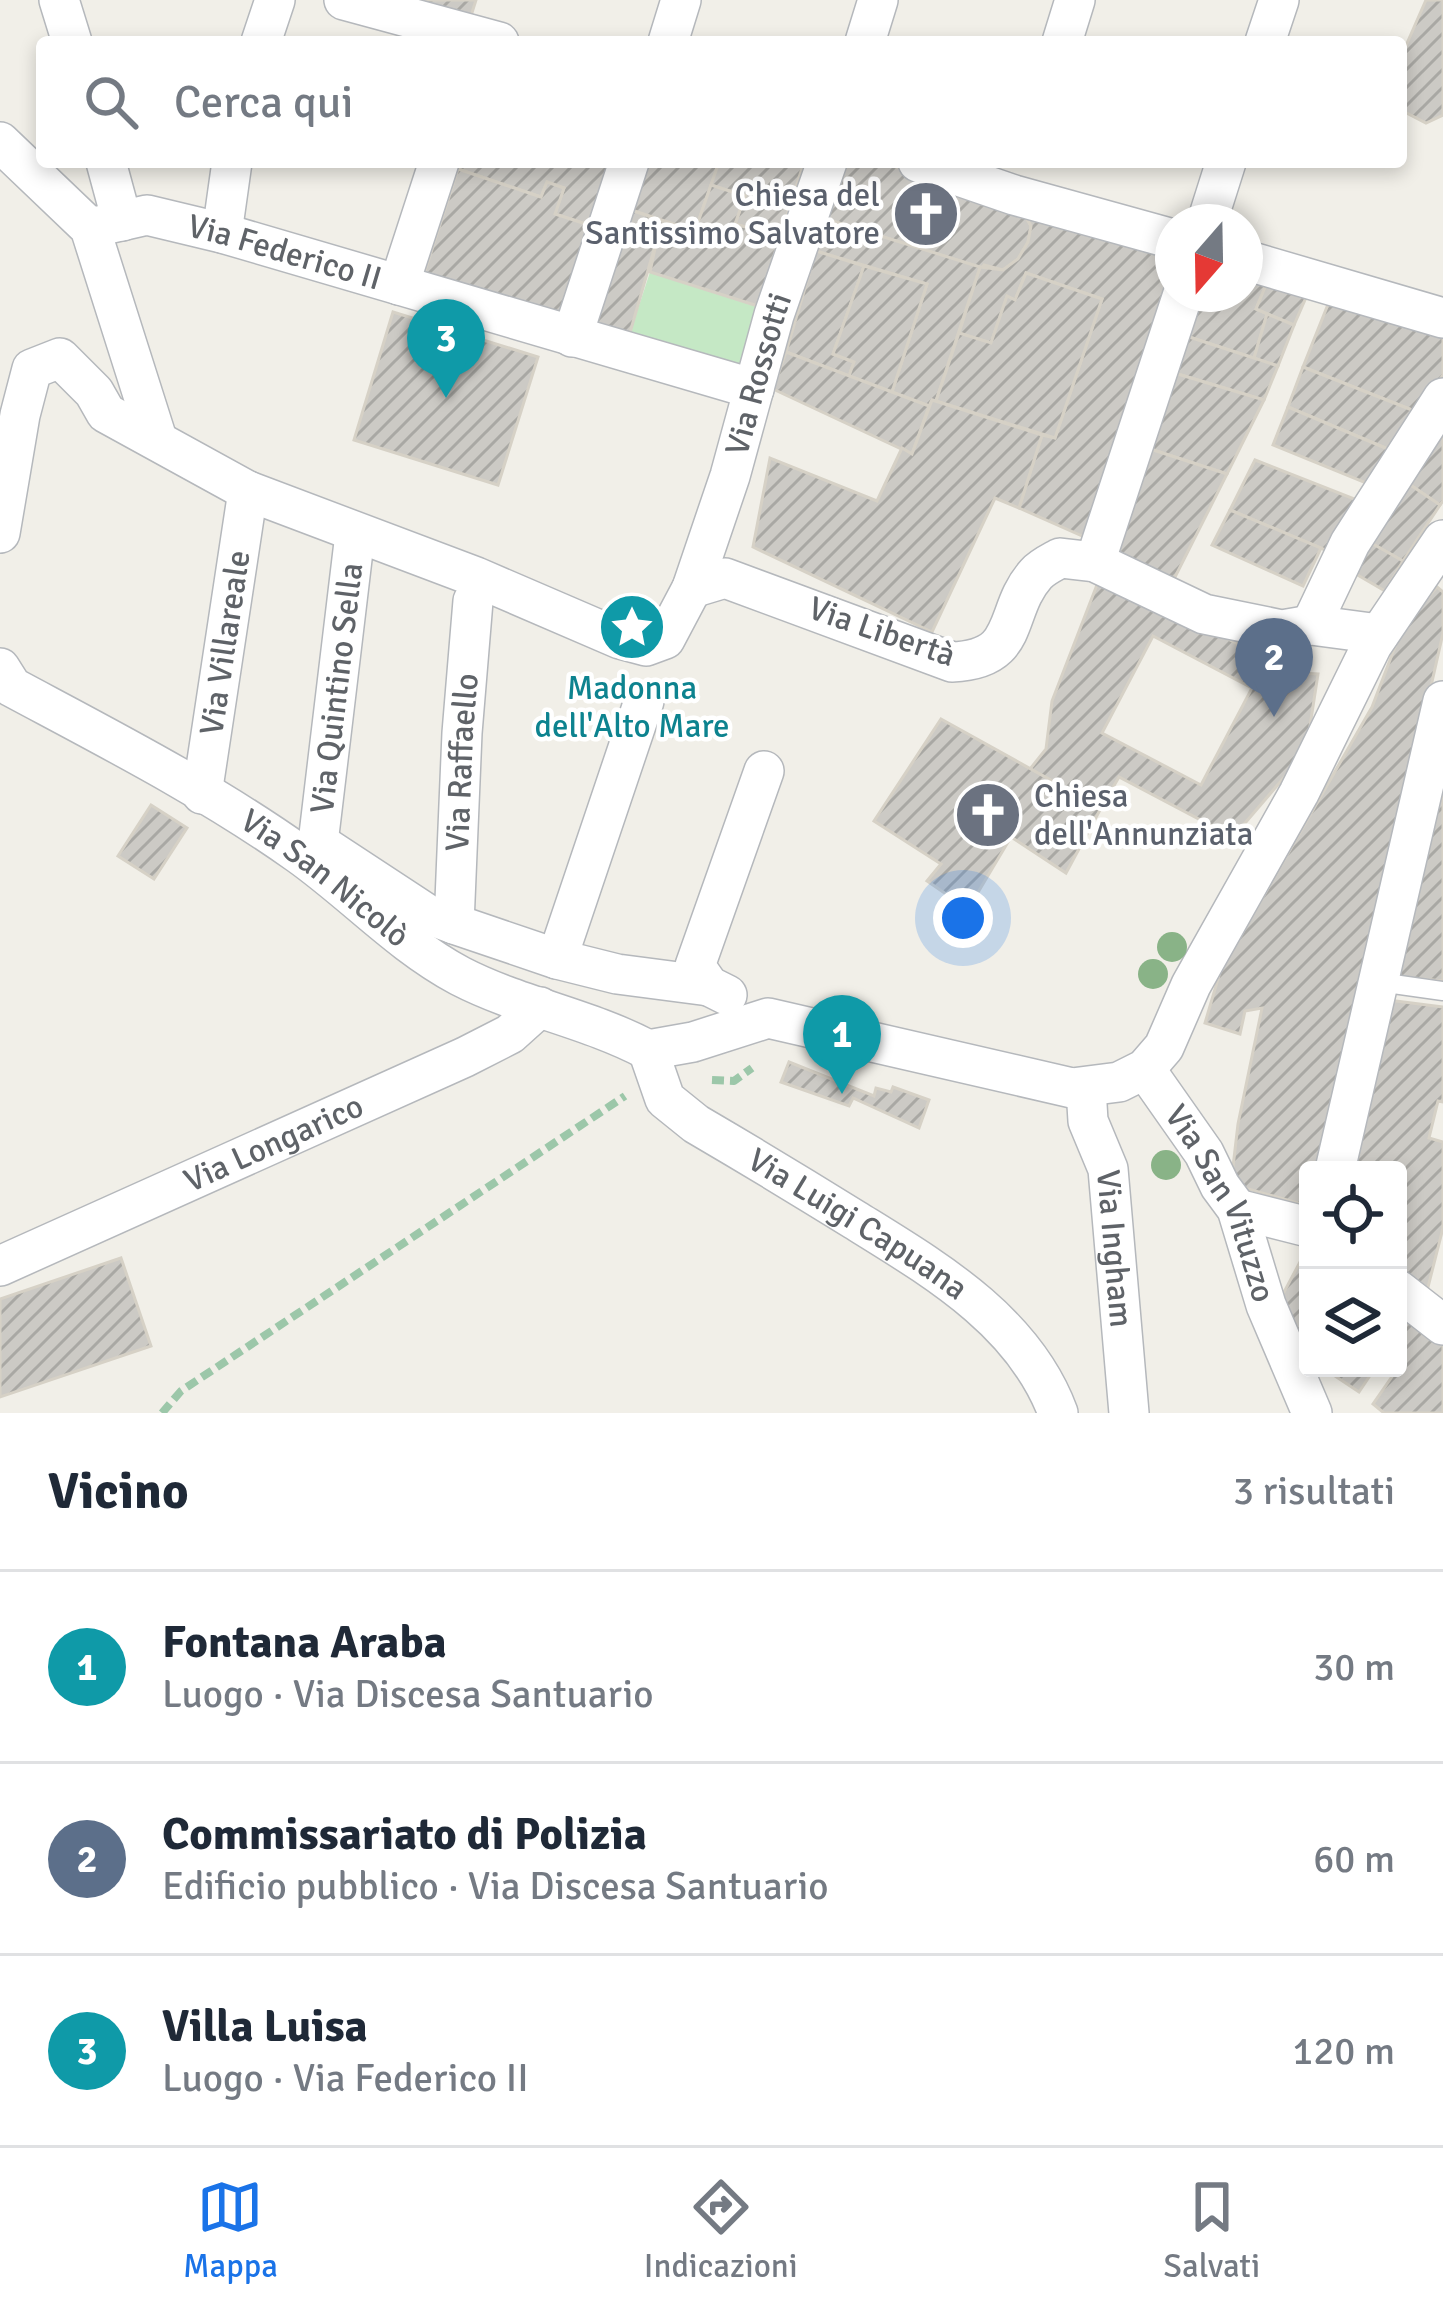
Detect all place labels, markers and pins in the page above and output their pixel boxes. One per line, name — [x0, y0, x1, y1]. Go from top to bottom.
place label: Chiesa del Santissimo Salvatore — [585, 175, 880, 254]
church icon: Chiesa del Santissimo Salvatore — [891, 179, 961, 249]
pin: 3 — [407, 299, 485, 398]
place icon: Madonna dell'Alto Mare — [597, 592, 667, 662]
pin: 2 — [1235, 618, 1313, 717]
place label: Madonna dell'Alto Mare — [535, 668, 729, 747]
place label: Chiesa dell'Annunziata — [1034, 776, 1253, 855]
church icon: Chiesa dell'Annunziata — [953, 780, 1023, 850]
pin: 1 — [803, 995, 881, 1094]

